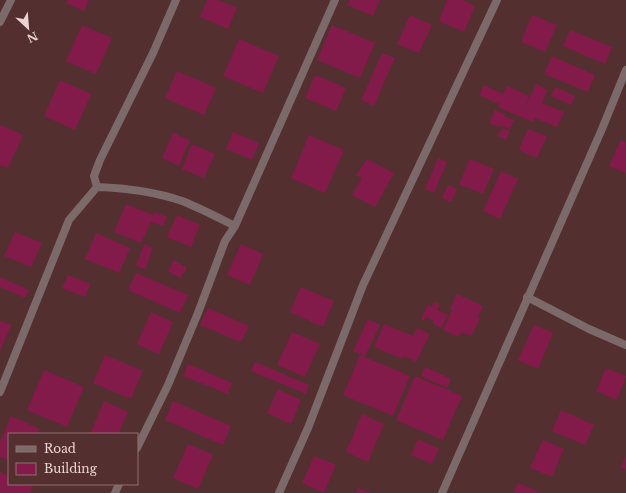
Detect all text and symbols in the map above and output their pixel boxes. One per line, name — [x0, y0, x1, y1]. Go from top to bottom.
north arrow — [8, 8, 48, 48]
text: N — [24, 28, 40, 46]
legend — [8, 433, 138, 485]
text: Road — [44, 441, 76, 456]
text: Building — [44, 461, 98, 476]

